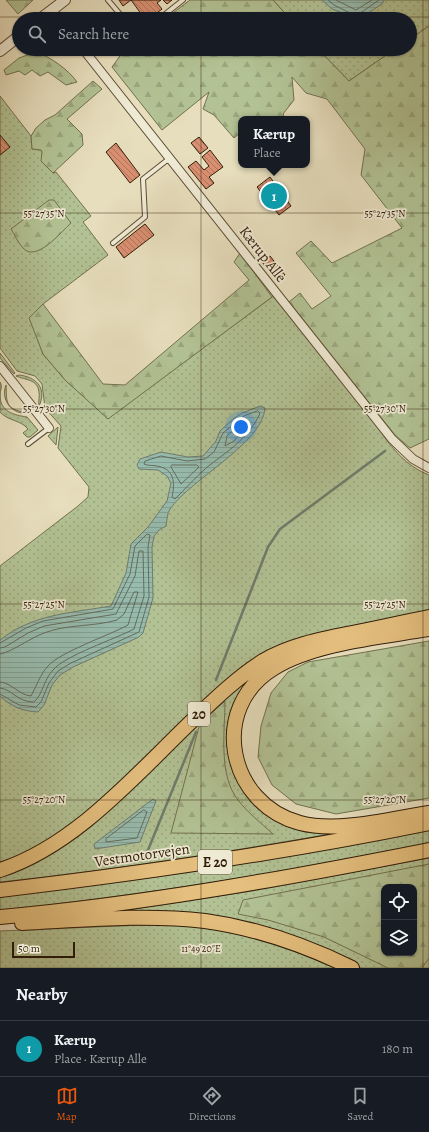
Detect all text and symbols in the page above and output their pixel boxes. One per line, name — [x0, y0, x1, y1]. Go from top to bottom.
search box — [12, 12, 417, 56]
icon: search — [26, 23, 48, 45]
text: Search here — [58, 24, 129, 44]
popup — [238, 116, 310, 168]
text: Kærup — [253, 124, 295, 144]
text: Place — [253, 144, 280, 161]
pin: 1 — [261, 181, 287, 211]
text: 55°27'35"N — [24, 207, 64, 220]
text: 55°27'35"N — [365, 207, 405, 220]
street label: Kærup Alle — [235, 222, 291, 287]
text: 55°27'30"N — [23, 402, 65, 415]
text: 55°27'30"N — [364, 402, 406, 415]
your location — [231, 417, 251, 437]
text: 55°27'25"N — [23, 598, 65, 611]
text: 55°27'25"N — [364, 598, 406, 611]
road number: 20 — [188, 702, 210, 726]
text: 55°27'20"N — [23, 793, 65, 806]
text: 55°27'20"N — [364, 793, 406, 806]
street label: Vestmotorvejen — [92, 838, 191, 872]
road number: E 20 — [198, 850, 232, 874]
map controls — [381, 884, 417, 956]
button: locate — [381, 884, 417, 920]
button: layers — [381, 920, 417, 956]
scale bar — [12, 940, 75, 959]
text: 50 m — [18, 941, 40, 956]
text: 11°49'20"E — [181, 942, 221, 955]
text: Nearby — [16, 983, 67, 1006]
text: Kærup — [54, 1030, 96, 1050]
text: 1 — [27, 1040, 31, 1057]
text: 180 m — [382, 1040, 413, 1057]
text: Place · Kærup Alle — [54, 1050, 147, 1067]
tab: Map — [56, 1085, 78, 1124]
tab: Directions — [189, 1085, 236, 1124]
tab: Saved — [347, 1085, 373, 1124]

